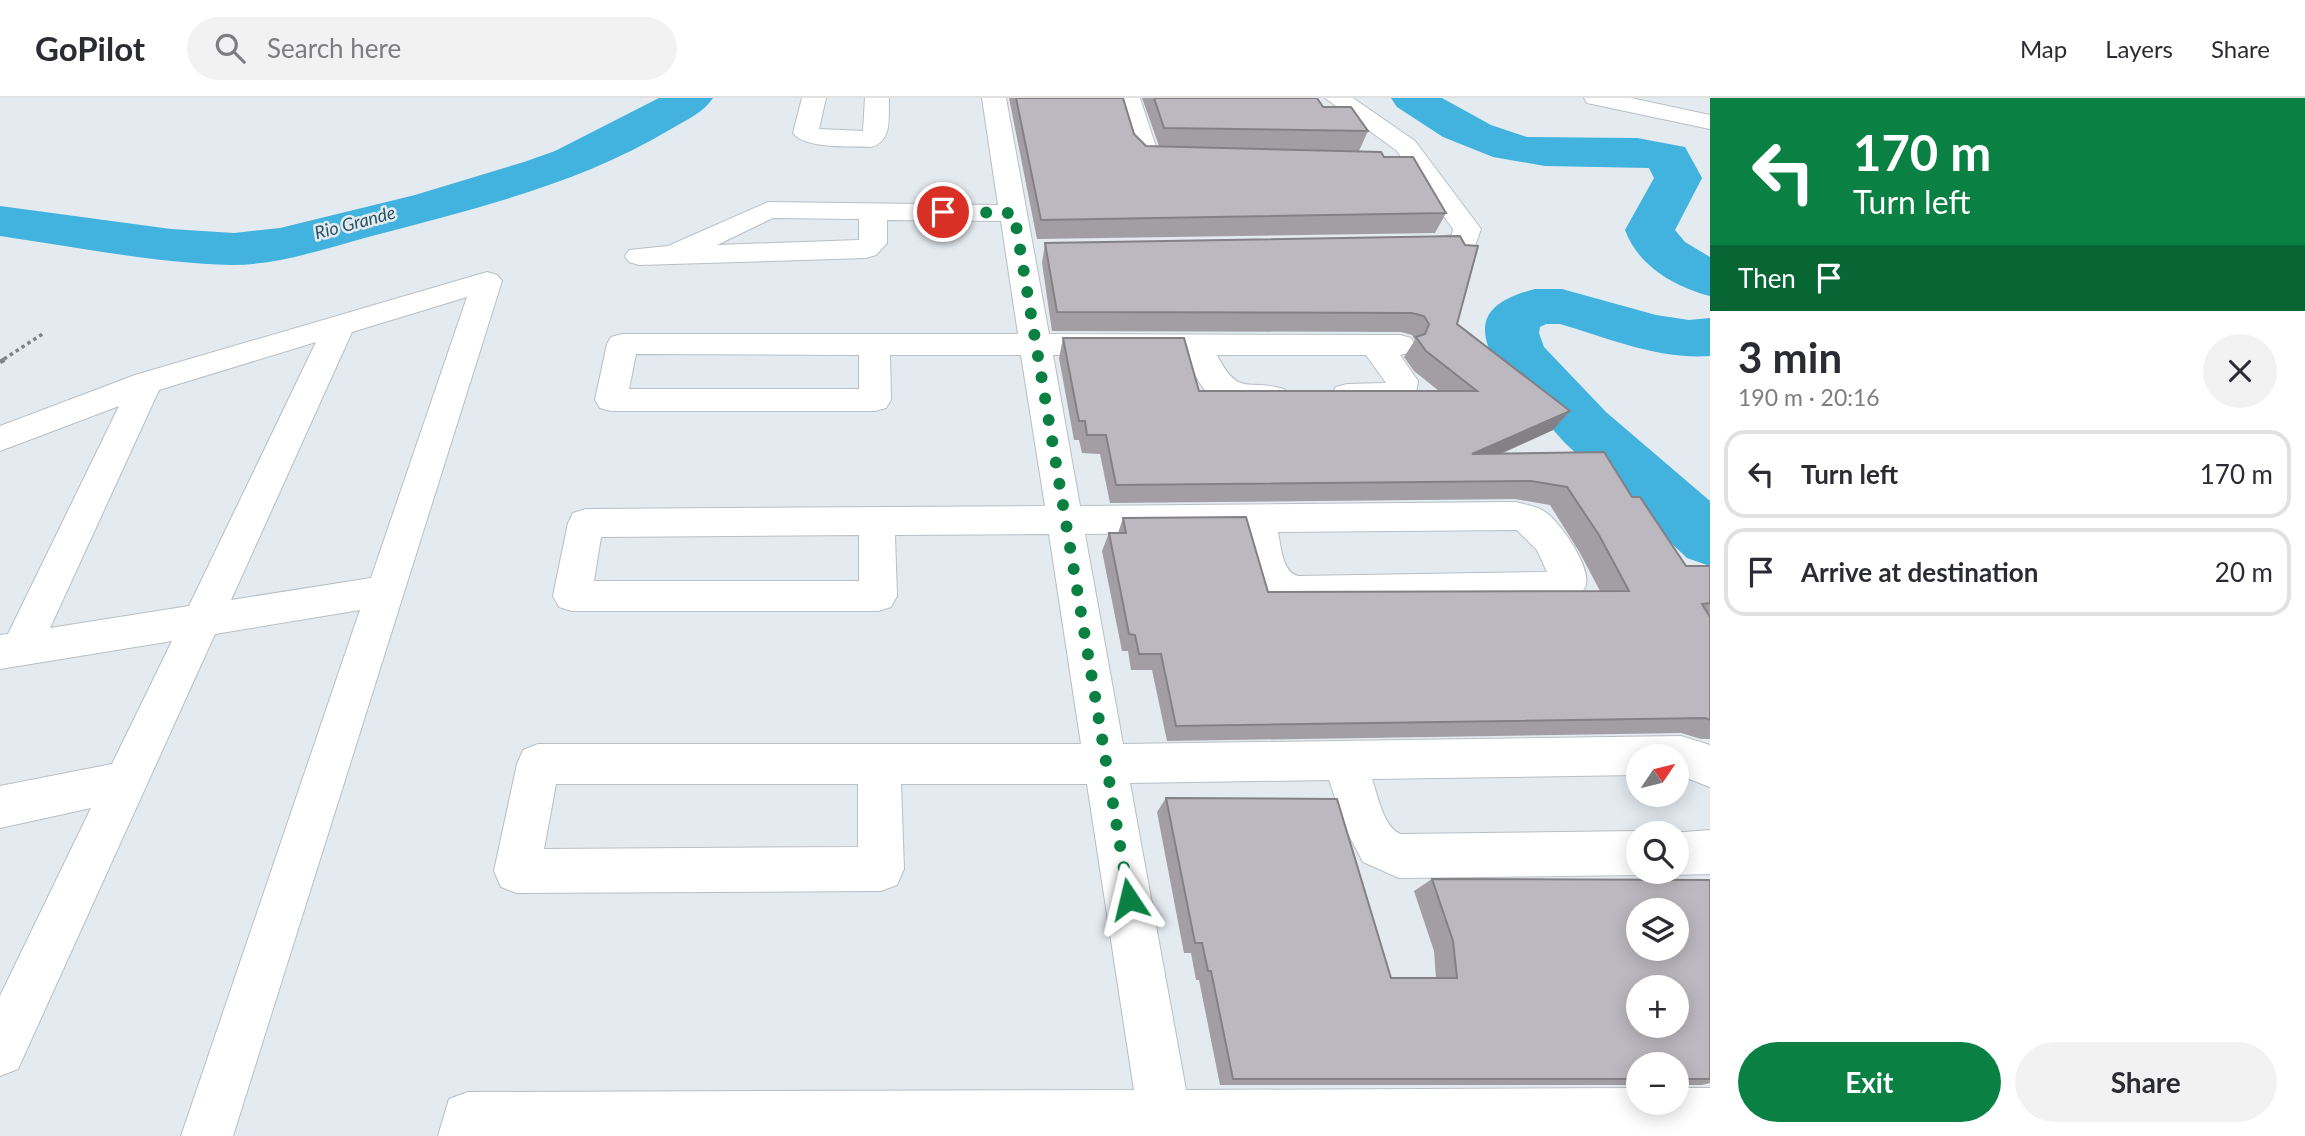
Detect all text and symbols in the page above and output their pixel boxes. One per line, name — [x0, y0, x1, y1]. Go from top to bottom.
search box — [187, 17, 677, 80]
text: GoPilot — [35, 28, 145, 68]
icon: search — [211, 29, 249, 67]
text: Search here — [267, 32, 401, 64]
text: Map — [2020, 34, 2067, 63]
text: Layers — [2105, 34, 2173, 63]
text: Share — [2211, 34, 2270, 63]
text: 170 m — [1853, 123, 1991, 181]
icon: left — [1738, 126, 1829, 217]
pin — [913, 182, 973, 242]
text: Turn left — [1853, 182, 1970, 221]
icon: arrive — [924, 193, 962, 231]
water label: Rio Grande — [312, 201, 398, 243]
icon: arrive — [1810, 259, 1848, 297]
text: Then — [1738, 262, 1796, 294]
text: 3 min — [1738, 332, 1842, 382]
button: close — [2203, 334, 2277, 408]
text: 190 m · 20:16 — [1738, 383, 1880, 411]
icon: left — [1742, 455, 1780, 493]
text: Turn left — [1801, 458, 1898, 490]
text: 170 m — [2200, 458, 2273, 490]
icon: arrive — [1742, 553, 1780, 591]
text: Arrive at destination — [1801, 556, 2038, 588]
text: 20 m — [2215, 556, 2273, 588]
north arrow — [1626, 744, 1689, 807]
map controls — [1626, 744, 1689, 1115]
button: search — [1626, 821, 1689, 884]
position arrow — [1092, 862, 1166, 936]
button: layers — [1626, 898, 1689, 961]
button: + — [1626, 975, 1689, 1038]
button: Exit — [1738, 1042, 2001, 1122]
button: Share — [2015, 1042, 2277, 1122]
button: − — [1626, 1052, 1689, 1115]

